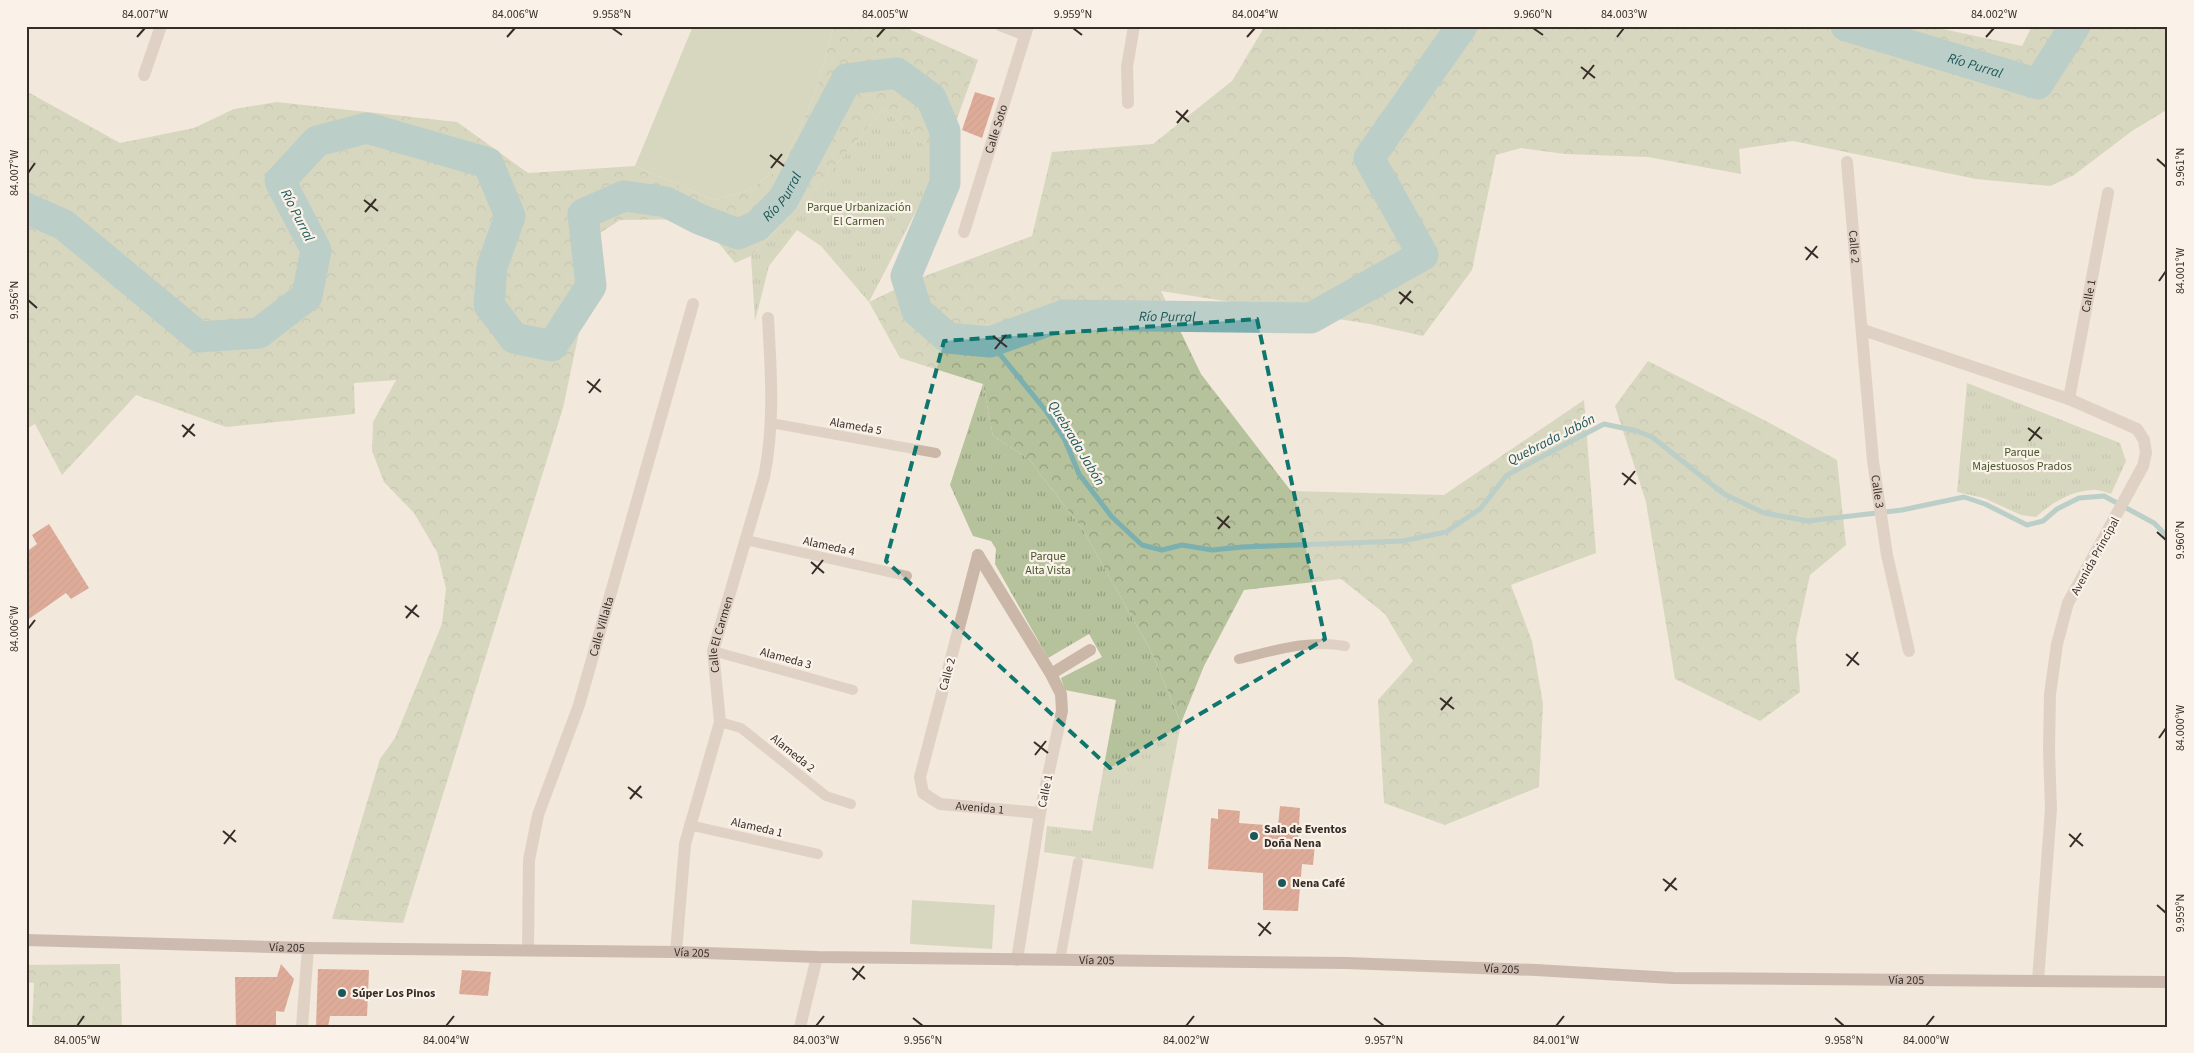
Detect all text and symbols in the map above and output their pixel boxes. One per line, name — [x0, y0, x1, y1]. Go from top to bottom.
text: 84.007°W — [122, 6, 169, 23]
text: 84.006°W — [492, 6, 539, 23]
text: 9.958°N — [593, 6, 631, 23]
text: 84.005°W — [862, 6, 909, 23]
text: 9.959°N — [1054, 6, 1092, 23]
text: 84.004°W — [1232, 6, 1279, 23]
text: 9.960°N — [1514, 6, 1552, 23]
text: 84.003°W — [1601, 6, 1648, 23]
text: 84.002°W — [1971, 6, 2018, 23]
water label: Río Purral — [1945, 48, 2005, 84]
street label: Calle Soto — [981, 102, 1012, 156]
text: 9.961°N — [2172, 148, 2189, 186]
text: 84.007°W — [6, 149, 23, 196]
water label: Río Purral — [758, 168, 807, 226]
water label: Río Purral — [275, 186, 319, 246]
park label: Parque Urbanización El Carmen — [807, 199, 911, 230]
street label: Calle 2 — [1844, 229, 1864, 264]
text: 84.001°W — [2172, 247, 2189, 294]
street label: Calle 1 — [2078, 278, 2100, 314]
text: 9.956°N — [6, 281, 23, 319]
water label: Río Purral — [1139, 307, 1196, 328]
water label: Quebrada Jabón — [1043, 397, 1110, 490]
water label: Quebrada Jabón — [1504, 409, 1599, 471]
street label: Alameda 5 — [829, 414, 883, 439]
park label: Parque Majestuosos Prados — [1972, 444, 2072, 475]
street label: Calle 3 — [1866, 474, 1888, 509]
street label: Avenida Principal — [2067, 514, 2124, 598]
text: 9.960°N — [2172, 521, 2189, 559]
street label: Alameda 4 — [801, 532, 856, 561]
park label: Parque Alta Vista — [1025, 548, 1071, 579]
street label: Calle El Carmen — [705, 594, 738, 674]
street label: Calle Villalta — [585, 595, 618, 659]
text: 84.006°W — [6, 605, 23, 652]
street label: Alameda 3 — [758, 643, 814, 674]
street label: Calle 2 — [935, 656, 960, 692]
text: 84.000°W — [2172, 704, 2189, 751]
street label: Alameda 2 — [767, 730, 818, 777]
street label: Calle 1 — [1034, 773, 1057, 809]
street label: Avenida 1 — [955, 797, 1005, 819]
street label: Alameda 1 — [729, 813, 784, 842]
place label: Sala de Eventos Doña Nena — [1264, 821, 1347, 852]
marker: Sala de Eventos Doña Nena — [1248, 830, 1260, 842]
place label: Nena Café — [1292, 875, 1345, 892]
marker: Nena Café — [1276, 877, 1288, 889]
text: 9.959°N — [2172, 894, 2189, 932]
street label: Vía 205 — [269, 939, 305, 957]
street label: Vía 205 — [674, 944, 710, 962]
street label: Vía 205 — [1079, 952, 1115, 969]
street label: Vía 205 — [1483, 960, 1520, 978]
street label: Vía 205 — [1888, 972, 1924, 989]
place label: Súper Los Pinos — [352, 985, 435, 1002]
marker: Súper Los Pinos — [336, 987, 348, 999]
text: 84.005°W — [54, 1032, 101, 1049]
text: 84.004°W — [423, 1032, 470, 1049]
text: 84.003°W — [793, 1032, 840, 1049]
text: 9.956°N — [904, 1032, 942, 1049]
text: 84.002°W — [1163, 1032, 1210, 1049]
text: 9.957°N — [1365, 1032, 1403, 1049]
text: 84.001°W — [1533, 1032, 1580, 1049]
text: 9.958°N — [1825, 1032, 1863, 1049]
text: 84.000°W — [1903, 1032, 1950, 1049]

